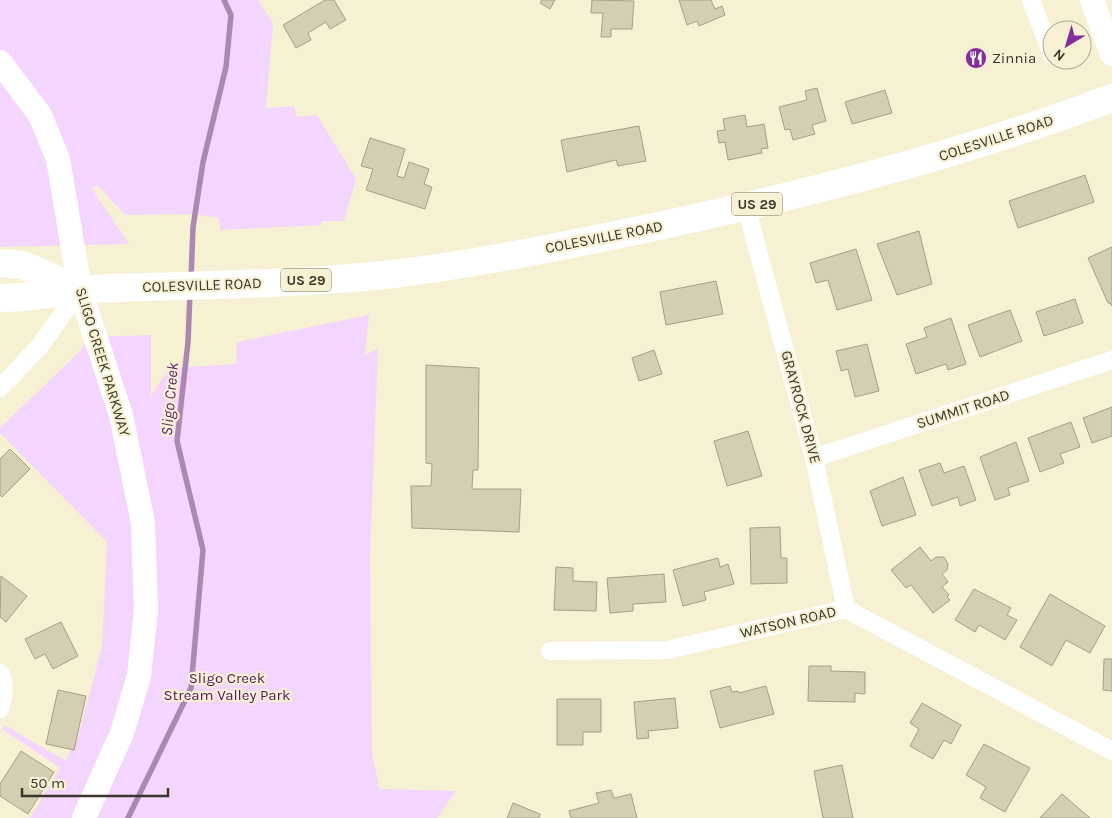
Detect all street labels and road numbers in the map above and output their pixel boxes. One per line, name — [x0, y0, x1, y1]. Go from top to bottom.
street label: COLESVILLE ROAD — [936, 111, 1056, 165]
road number: US 29 — [732, 192, 782, 215]
street label: COLESVILLE ROAD — [544, 217, 664, 257]
road number: US 29 — [281, 268, 331, 292]
street label: COLESVILLE ROAD — [142, 274, 262, 296]
street label: SLIGO CREEK PARKWAY — [72, 285, 135, 440]
street label: GRAYROCK DRIVE — [777, 349, 825, 465]
street label: SUMMIT ROAD — [914, 385, 1012, 433]
street label: WATSON ROAD — [738, 602, 838, 642]

